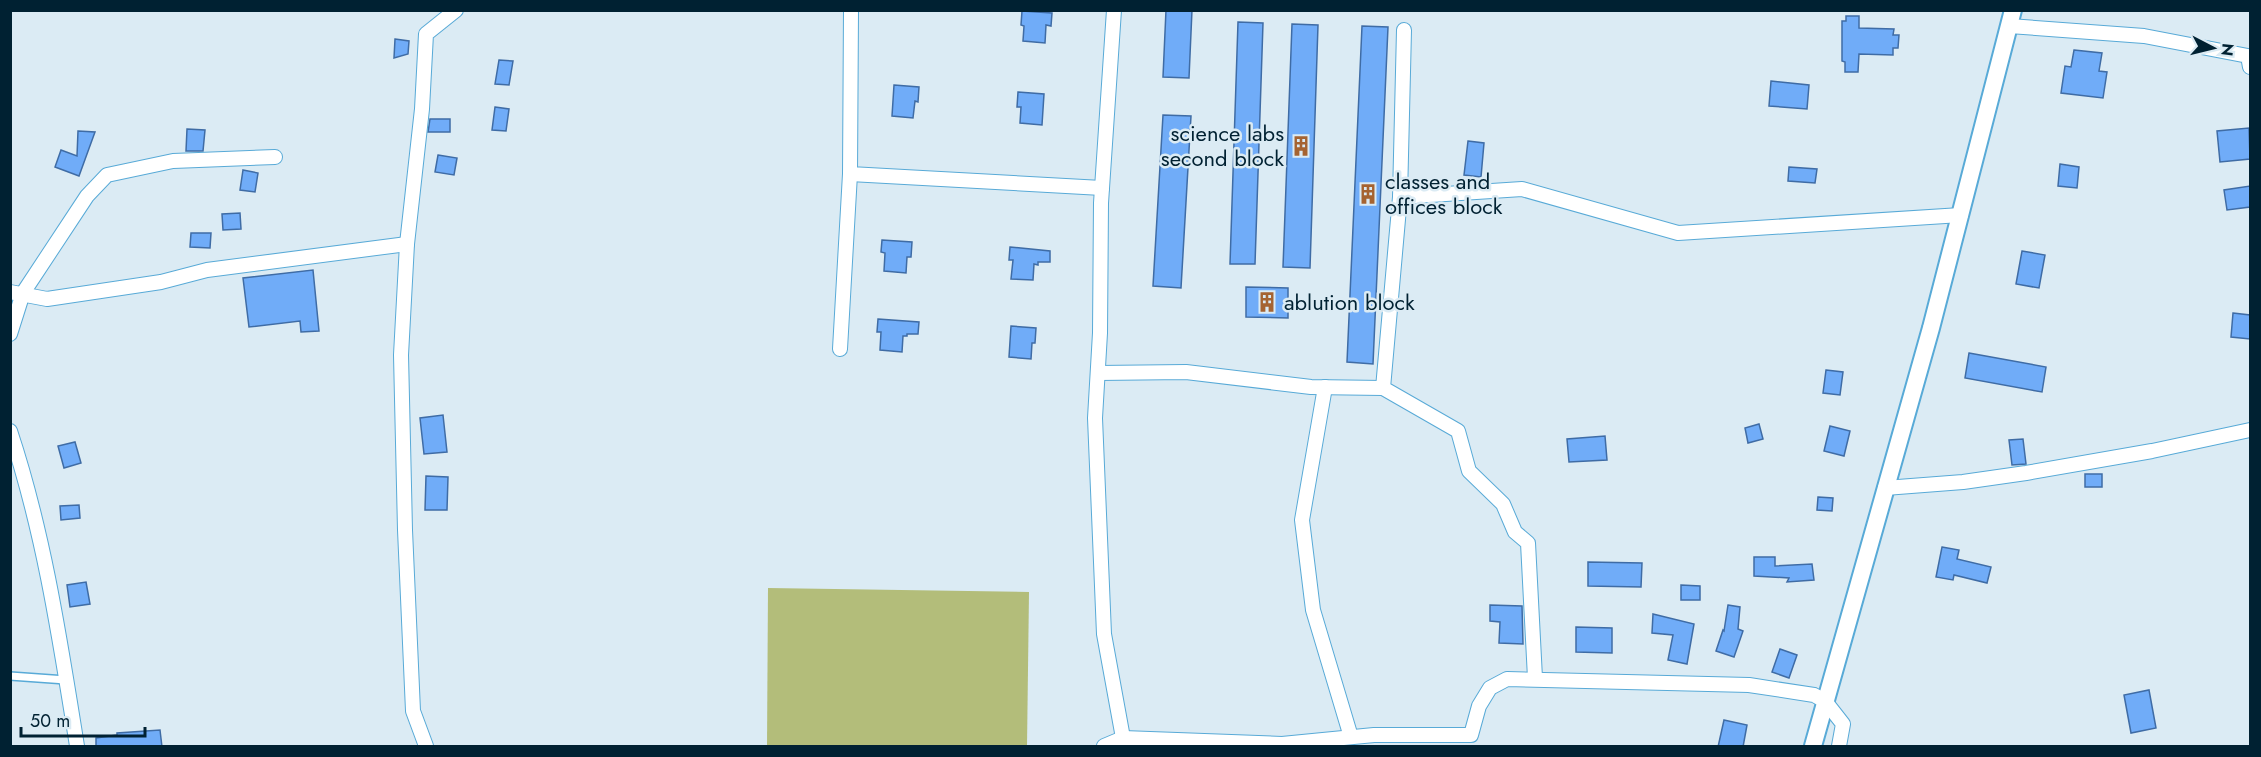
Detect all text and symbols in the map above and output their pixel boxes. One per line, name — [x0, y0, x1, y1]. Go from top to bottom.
north arrow — [2183, 18, 2243, 78]
text: N — [2215, 42, 2240, 57]
place label: science labs second block — [1161, 117, 1284, 174]
building icon: science labs second block — [1289, 134, 1313, 158]
place label: classes and offices block — [1385, 165, 1503, 222]
building icon: classes and offices block — [1356, 182, 1380, 206]
place label: ablution block — [1284, 286, 1415, 318]
building icon: ablution block — [1255, 290, 1279, 314]
scale bar — [21, 700, 146, 738]
text: 50 m — [30, 708, 70, 734]

